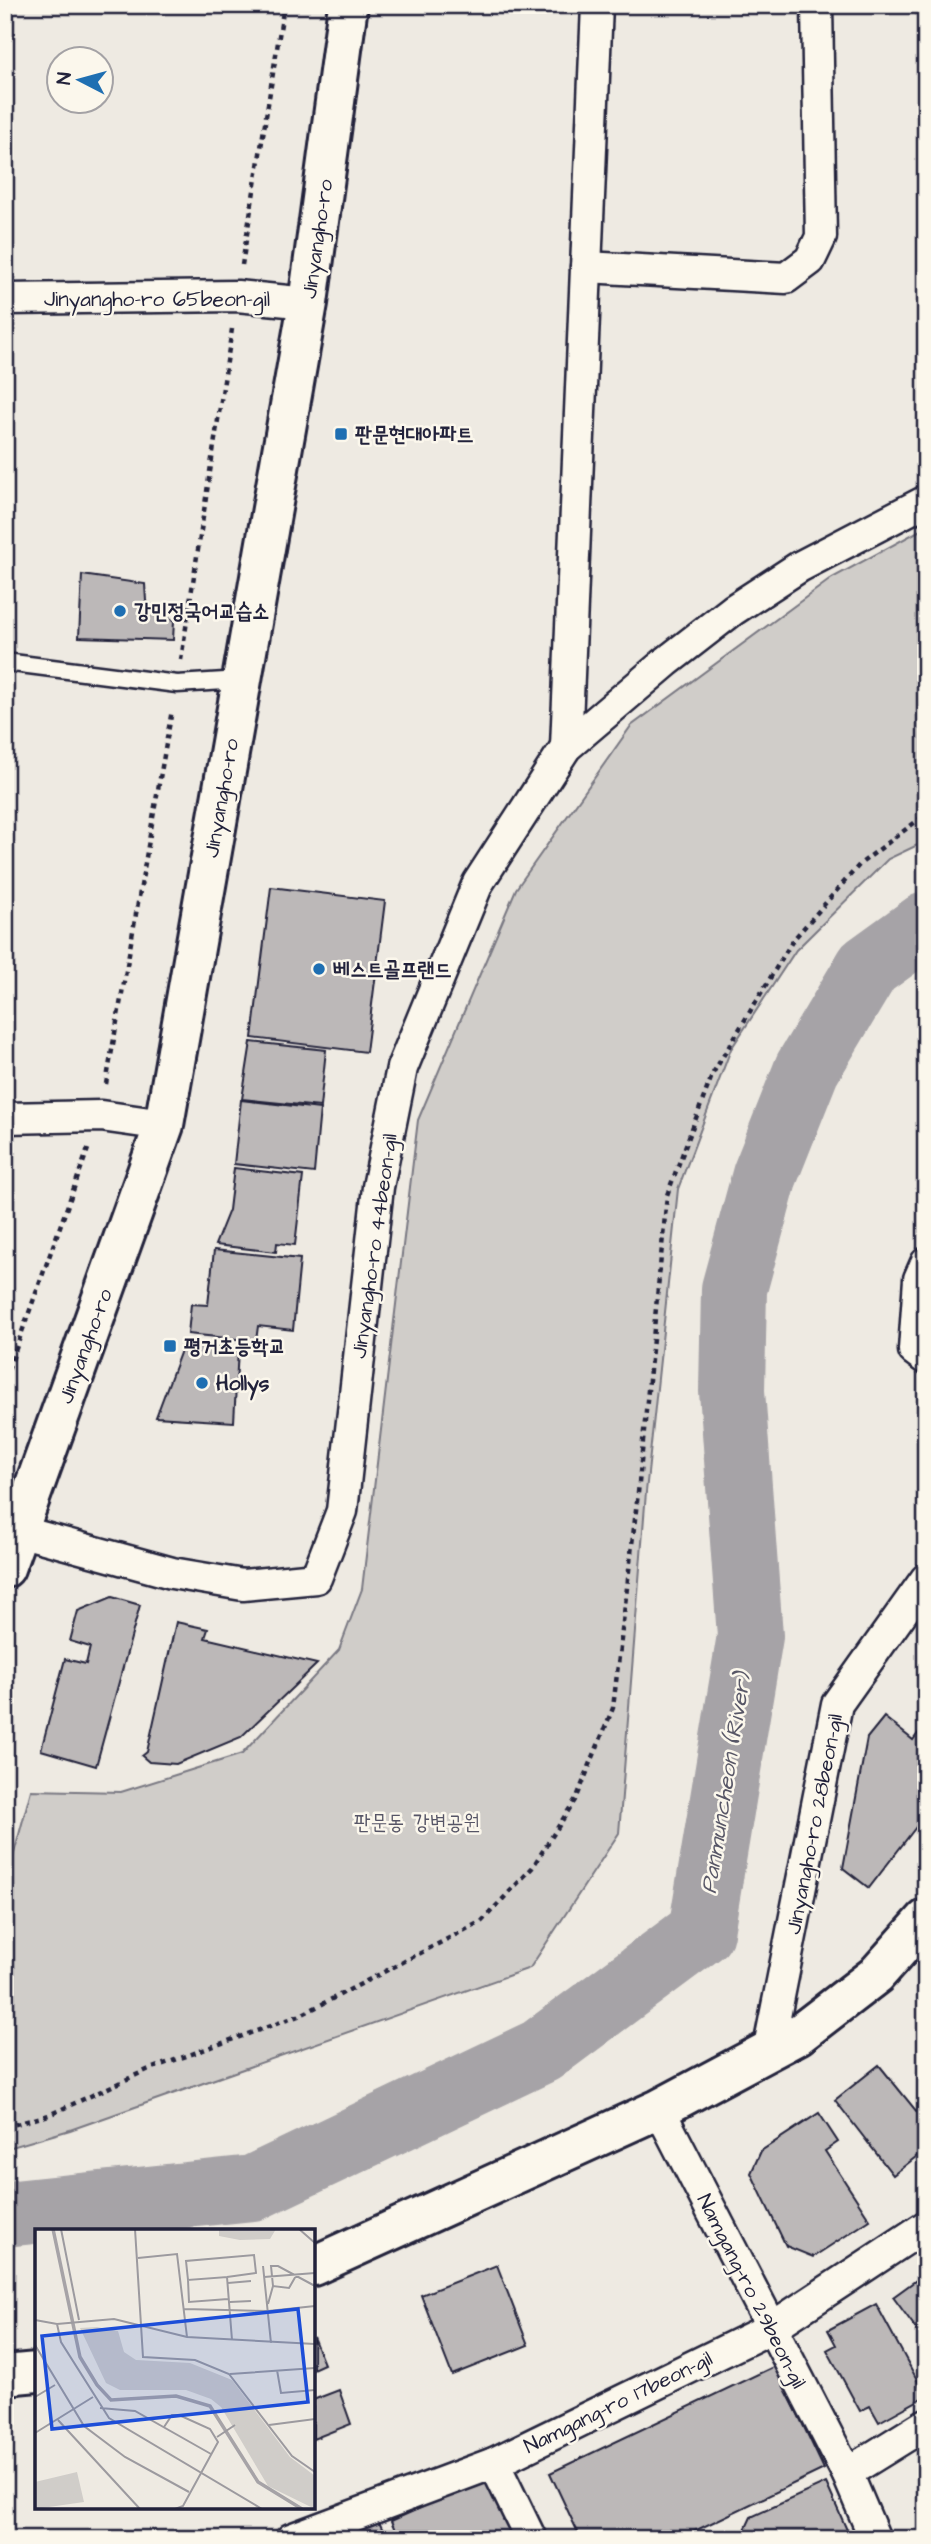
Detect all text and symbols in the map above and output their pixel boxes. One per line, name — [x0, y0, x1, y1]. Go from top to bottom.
north arrow — [46, 46, 116, 116]
text: N — [51, 71, 79, 86]
street label: Jinyangho-ro — [295, 177, 342, 301]
street label: Jinyangho-ro 65beon-gil — [44, 285, 270, 316]
place label: 판문현대아파트 — [355, 420, 473, 449]
marker: 판문현대아파트 — [333, 426, 349, 442]
place label: 강민정국어교습소 — [134, 597, 269, 626]
marker: 강민정국어교습소 — [112, 603, 128, 619]
street label: Jinyangho-ro — [197, 736, 248, 860]
place label: 베스트골프랜드 — [333, 955, 451, 984]
marker: 베스트골프랜드 — [311, 961, 327, 977]
street label: Jinyangho-ro 44beon-gil — [344, 1132, 407, 1361]
street label: Jinyangho-ro — [51, 1284, 122, 1408]
place label: 평거초등학교 — [184, 1332, 285, 1361]
marker: 평거초등학교 — [162, 1338, 178, 1354]
place label: Hollys — [216, 1369, 270, 1401]
marker: Hollys — [194, 1375, 210, 1391]
water label: Panmuncheon (River) — [693, 1668, 760, 1896]
street label: Jinyangho-ro 28beon-gil — [779, 1711, 852, 1937]
park label: 판문동 강변공원 — [354, 1808, 480, 1837]
street label: Namgang-ro 29beon-gil — [688, 2189, 813, 2394]
inset map — [35, 2229, 315, 2509]
street label: Namgang-ro 17beon-gil — [519, 2344, 718, 2462]

